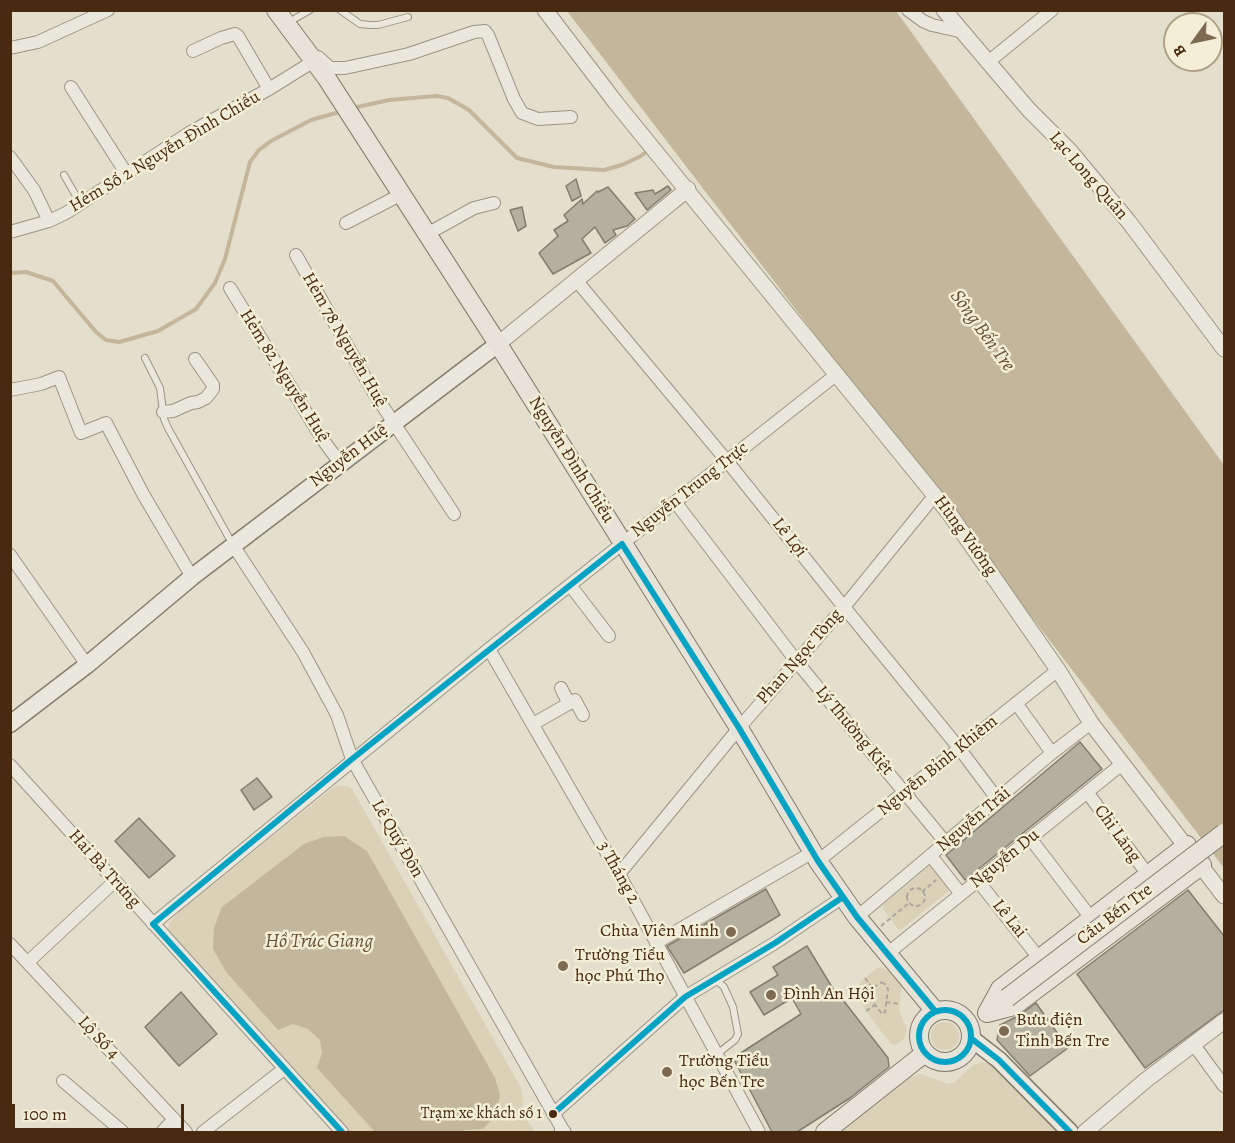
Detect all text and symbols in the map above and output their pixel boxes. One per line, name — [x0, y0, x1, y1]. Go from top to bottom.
north arrow — [1163, 12, 1223, 72]
text: B — [1168, 41, 1192, 61]
street label: Hẻm Số 2 Nguyễn Đình Chiểu — [66, 86, 264, 218]
street label: Lạc Long Quân — [1044, 127, 1132, 225]
street label: Hẻm 78 Nguyễn Huệ — [297, 269, 391, 411]
water label: Sông Bến Tre — [944, 285, 1020, 377]
street label: Hẻm 82 Nguyễn Huệ — [234, 306, 334, 446]
street label: Nguyễn Đình Chiểu — [523, 393, 619, 527]
street label: Nguyễn Huệ — [306, 420, 392, 492]
street label: Nguyễn Trung Trực — [627, 438, 753, 542]
street label: Hùng Vương — [929, 492, 1001, 580]
street label: Lê Lợi — [767, 514, 811, 562]
street label: Phan Ngọc Tòng — [753, 605, 847, 709]
street label: Lý Thường Kiệt — [810, 682, 898, 780]
street label: Nguyễn Bỉnh Khiêm — [874, 711, 1002, 821]
street label: Nguyễn Trãi — [933, 783, 1015, 857]
street label: Lê Quý Đôn — [366, 796, 428, 882]
street label: Chi Lăng — [1089, 801, 1145, 867]
street label: Hai Bà Trưng — [63, 825, 145, 913]
street label: Nguyễn Du — [966, 825, 1044, 893]
street label: 3 Tháng 2 — [592, 838, 644, 908]
street label: Cầu Bến Tre — [1073, 880, 1157, 950]
street label: Lê Lai — [987, 895, 1031, 943]
place label: Chùa Viên Minh — [600, 921, 719, 943]
marker: Chùa Viên Minh — [724, 925, 738, 939]
water label: Hồ Trúc Giang — [265, 930, 373, 954]
place label: Trường Tiểu học Phú Thọ — [575, 945, 665, 988]
marker: Trường Tiểu học Phú Thọ — [556, 959, 570, 973]
place label: Đình An Hội — [783, 984, 875, 1006]
marker: Đình An Hội — [764, 988, 778, 1002]
place label: Bưu điện Tỉnh Bến Tre — [1016, 1010, 1110, 1052]
street label: Lộ Số 4 — [73, 1012, 123, 1064]
marker: Bưu điện Tỉnh Bến Tre — [997, 1024, 1011, 1038]
place label: Trường Tiểu học Bến Tre — [679, 1051, 769, 1094]
marker: Trường Tiểu học Bến Tre — [660, 1065, 674, 1079]
scale bar — [15, 1092, 188, 1130]
text: 100 m — [23, 1102, 67, 1126]
place label: Trạm xe khách số 1 — [421, 1104, 542, 1124]
marker: Trạm xe khách số 1 — [547, 1108, 559, 1120]

